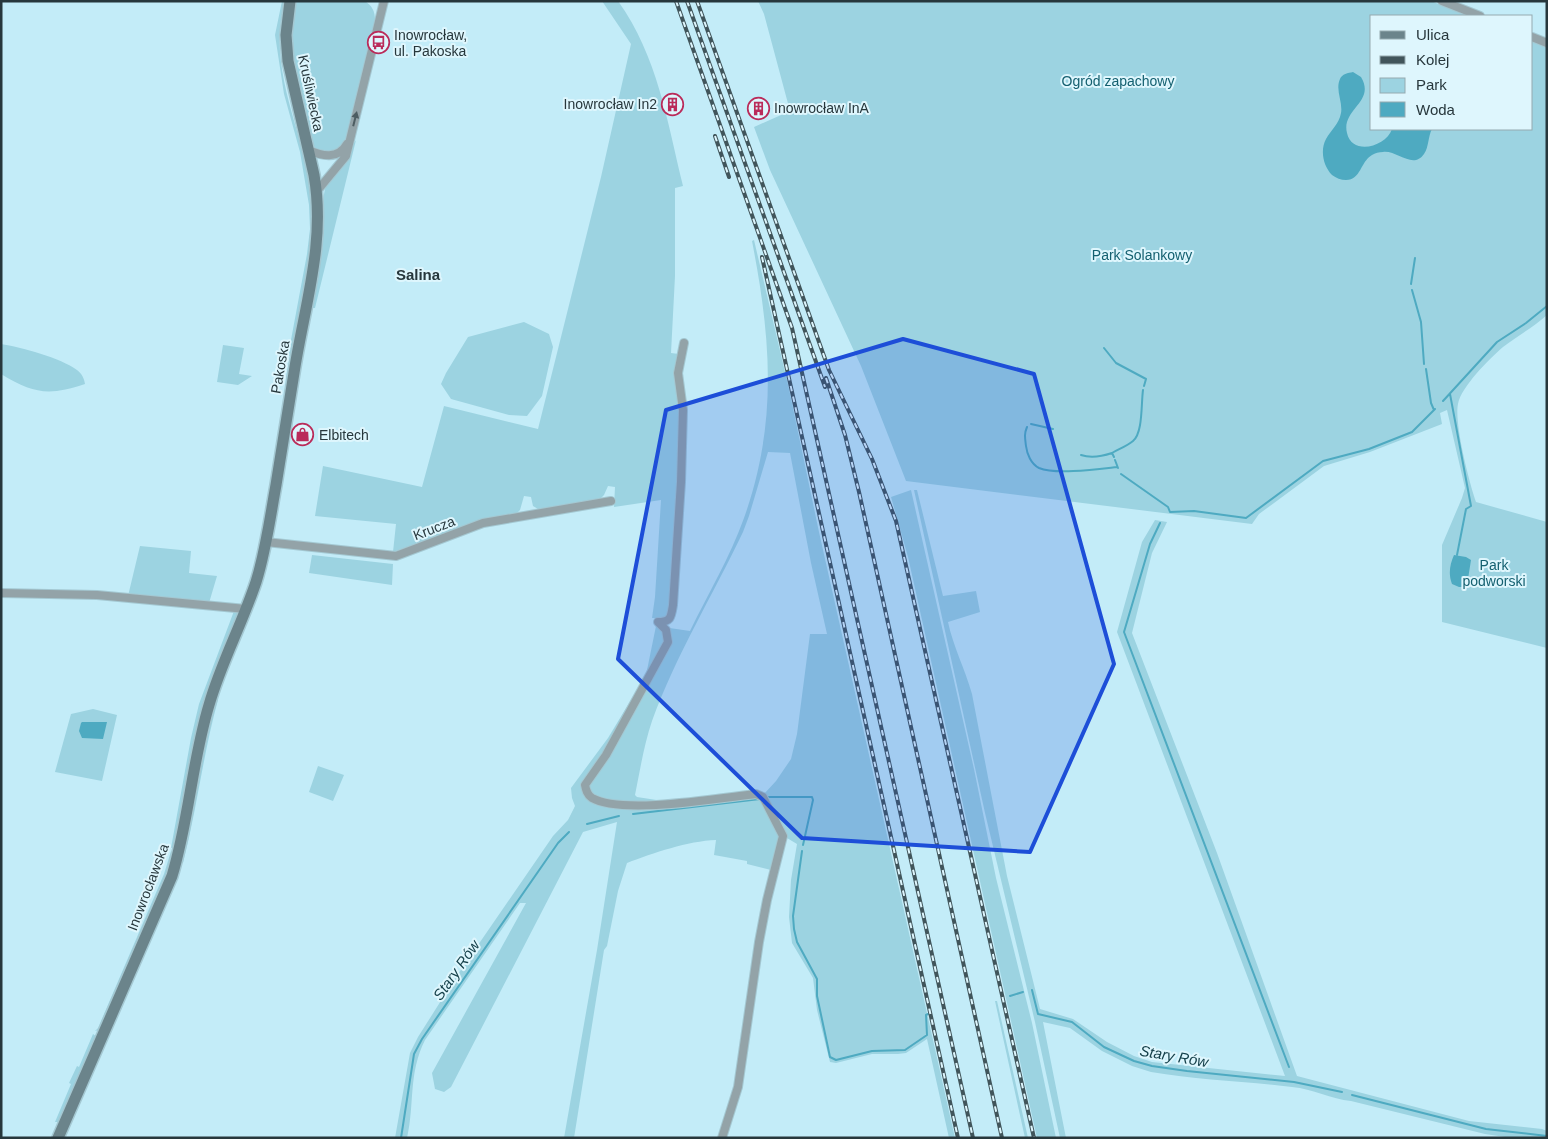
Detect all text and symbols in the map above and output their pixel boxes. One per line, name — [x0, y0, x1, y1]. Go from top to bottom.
legend — [1370, 15, 1533, 130]
text: Ulica — [1416, 26, 1450, 43]
place label: Inowrocław, ul. Pakoska — [394, 27, 467, 59]
bus stop icon: Inowrocław, ul. Pakoska — [366, 31, 390, 55]
text: Kolej — [1416, 51, 1449, 68]
street label: Kruśliwiecka — [295, 53, 327, 133]
park label: Ogród zapachowy — [1062, 73, 1174, 89]
text: Park — [1416, 76, 1447, 93]
building icon: Inowrocław In2 — [661, 92, 685, 116]
place label: Inowrocław In2 — [564, 96, 657, 112]
building icon: Inowrocław InA — [746, 96, 770, 120]
place label: Inowrocław InA — [774, 100, 870, 116]
text: Woda — [1416, 101, 1456, 118]
one-way arrow — [351, 111, 359, 126]
park label: Park Solankowy — [1092, 247, 1192, 263]
district label: Salina — [396, 266, 441, 283]
street label: Pakoska — [267, 339, 293, 395]
shop icon: Elbitech — [291, 423, 315, 447]
place label: Elbitech — [319, 427, 369, 443]
street label: Krucza — [411, 513, 457, 543]
park label: Park podworski — [1462, 557, 1526, 589]
street label: Inowrocławska — [124, 841, 172, 933]
water label: Stary Rów — [429, 936, 483, 1003]
water label: Stary Rów — [1138, 1042, 1211, 1071]

